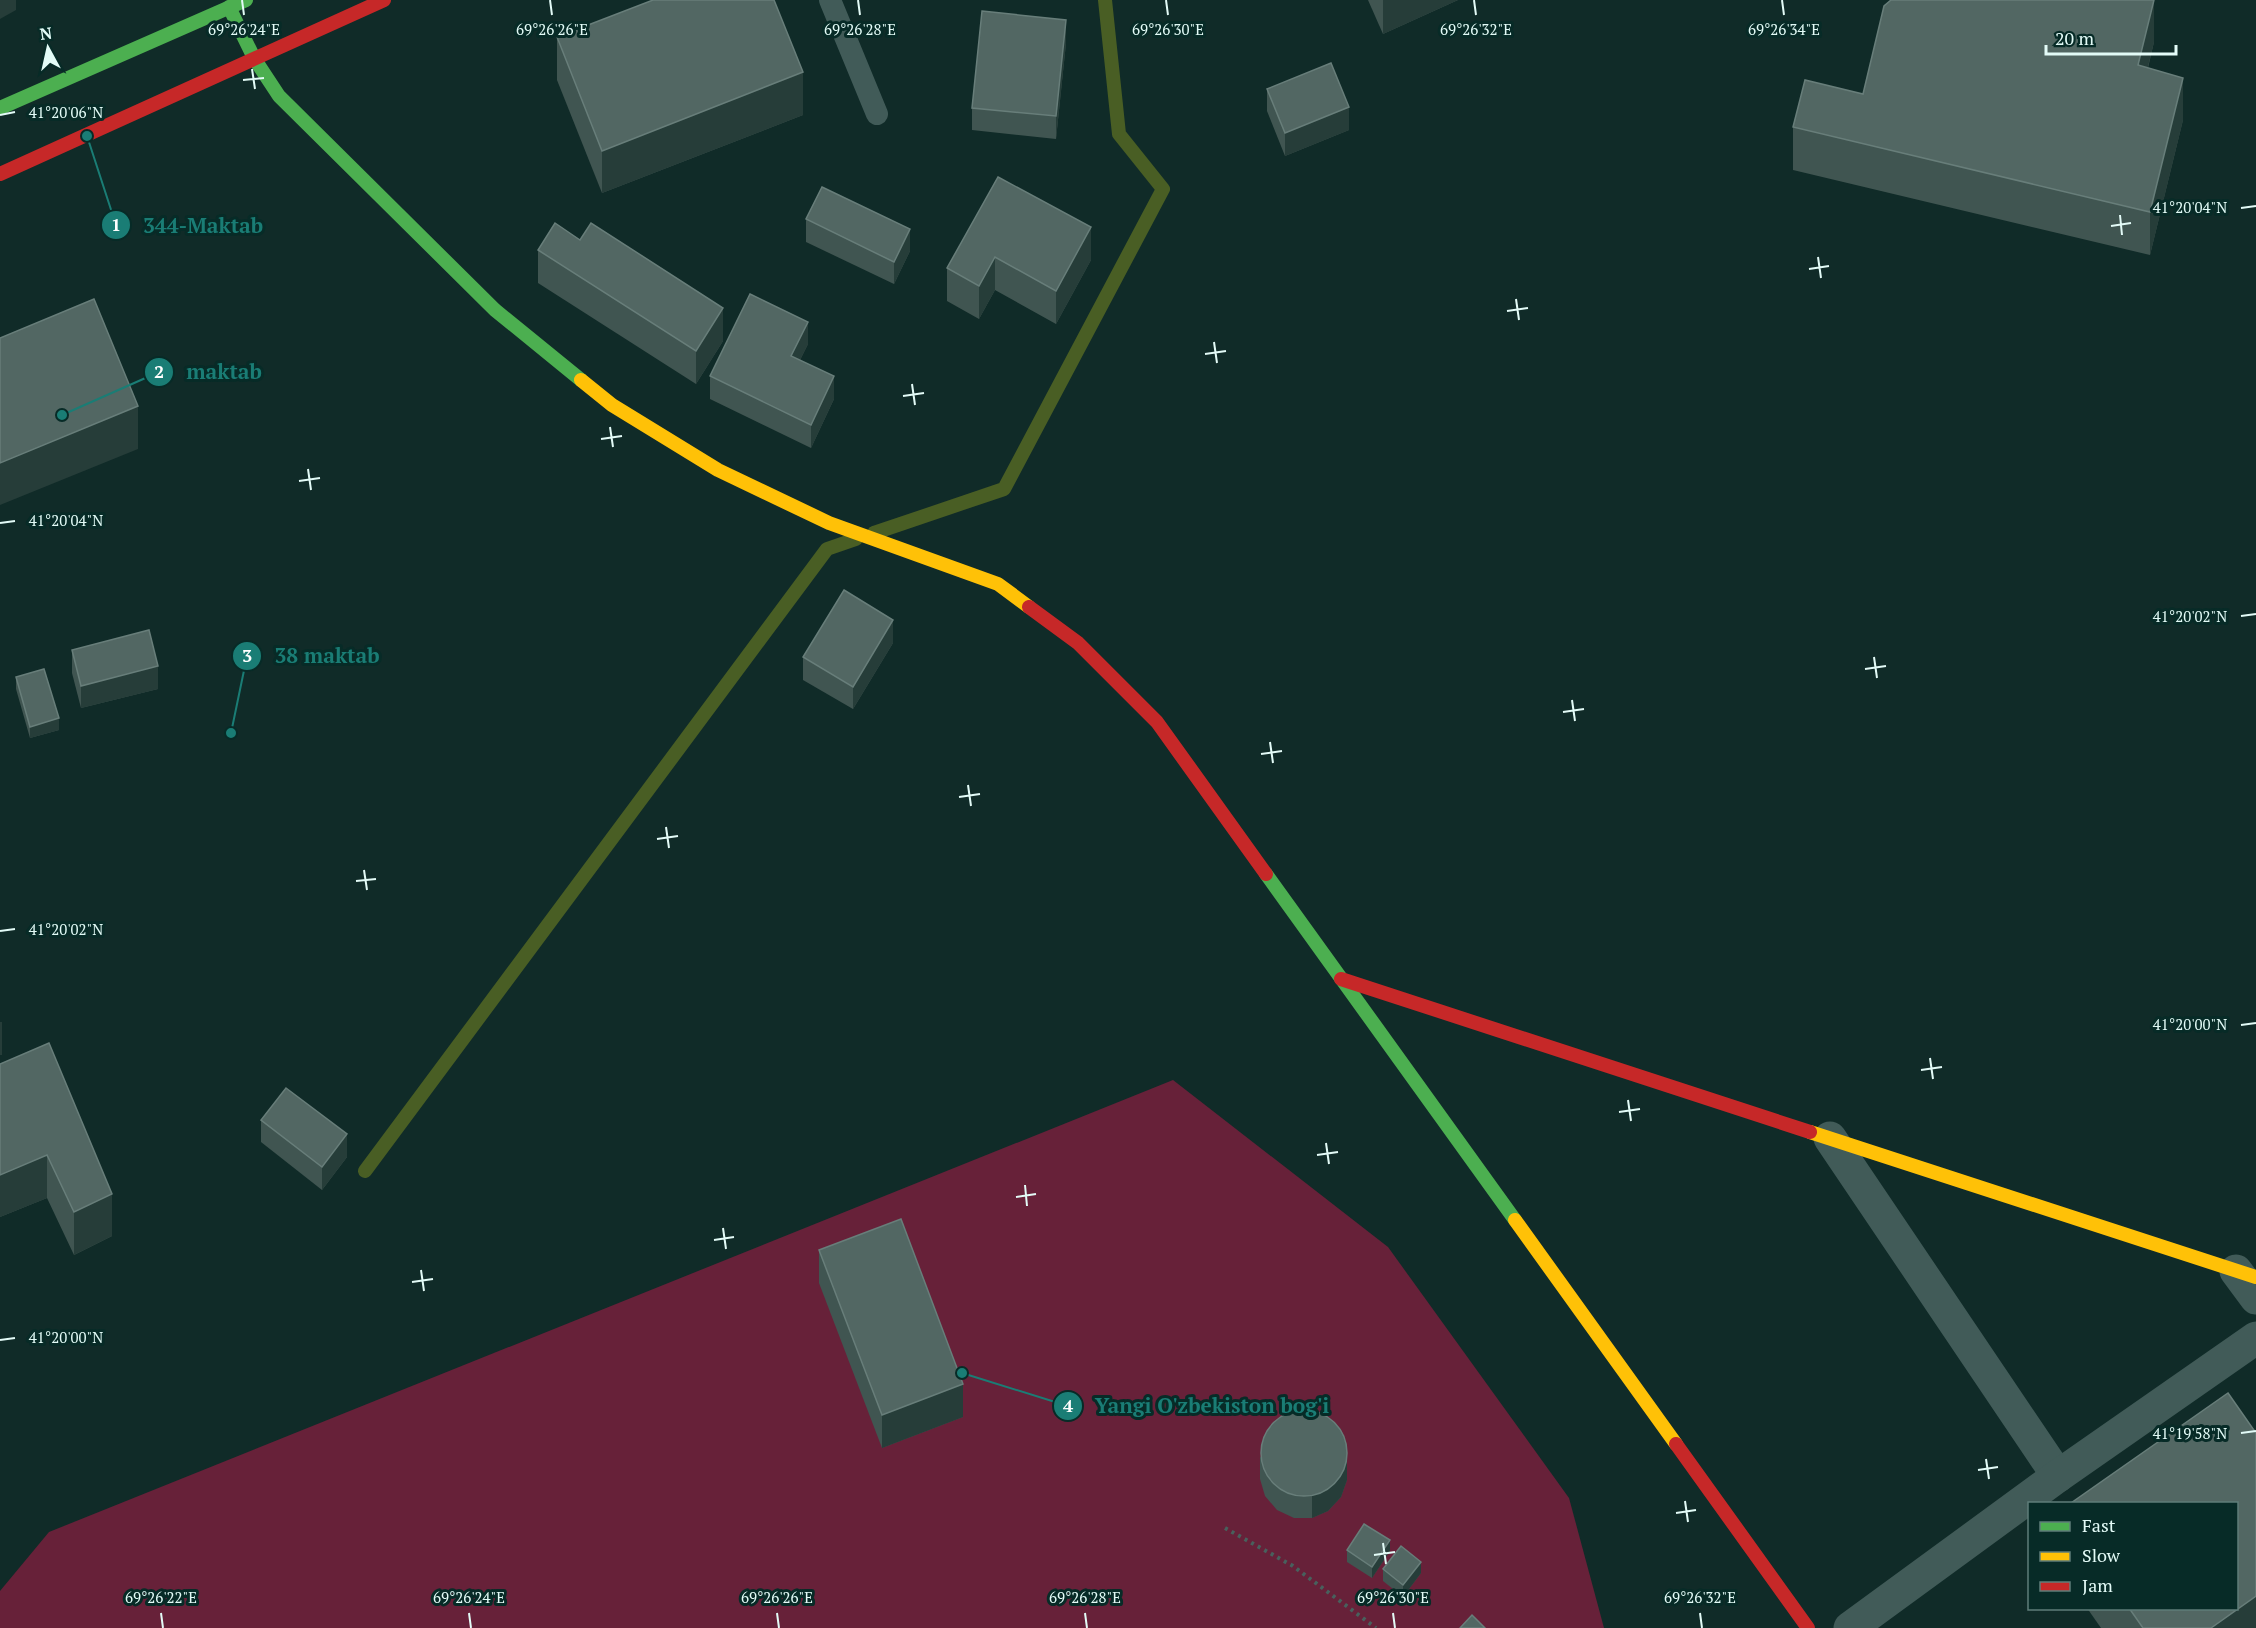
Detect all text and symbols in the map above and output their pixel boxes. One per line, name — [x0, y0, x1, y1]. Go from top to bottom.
north arrow — [18, 18, 78, 78]
scale bar — [2046, 18, 2176, 56]
text: 69°26'24"E — [208, 19, 280, 39]
text: 69°26'26"E — [516, 19, 588, 39]
text: 69°26'28"E — [824, 19, 896, 39]
text: 69°26'30"E — [1132, 19, 1204, 39]
text: 69°26'32"E — [1440, 19, 1512, 39]
text: 69°26'34"E — [1748, 19, 1820, 39]
text: N — [38, 21, 53, 45]
text: 20 m — [2055, 26, 2095, 50]
text: 41°20'06"N — [29, 102, 103, 122]
text: 41°20'04"N — [2153, 197, 2227, 217]
callout: 344-Maktab — [101, 206, 275, 245]
text: 344-Maktab — [143, 211, 263, 239]
text: 1 — [111, 212, 121, 236]
callout: maktab — [144, 352, 274, 391]
text: maktab — [186, 357, 262, 385]
text: 2 — [154, 359, 164, 383]
text: 41°20'04"N — [29, 510, 103, 530]
text: 41°20'02"N — [2153, 606, 2227, 626]
callout: 38 maktab — [232, 636, 391, 675]
text: 38 maktab — [274, 641, 380, 669]
text: 3 — [242, 643, 252, 667]
text: 41°20'02"N — [29, 919, 103, 939]
text: 41°20'00"N — [2153, 1014, 2227, 1034]
text: 41°20'00"N — [29, 1327, 103, 1347]
callout: Yangi O'zbekiston bog'i — [1053, 1387, 1342, 1426]
text: Yangi O'zbekiston bog'i — [1095, 1391, 1329, 1419]
text: 4 — [1063, 1393, 1074, 1417]
text: 41°19'58"N — [2153, 1423, 2227, 1443]
legend — [2028, 1502, 2238, 1610]
text: Fast — [2082, 1513, 2116, 1537]
text: Slow — [2082, 1543, 2121, 1567]
text: Jam — [2082, 1573, 2113, 1597]
text: 69°26'22"E — [125, 1587, 197, 1607]
text: 69°26'24"E — [433, 1587, 505, 1607]
text: 69°26'26"E — [741, 1587, 813, 1607]
text: 69°26'28"E — [1049, 1587, 1121, 1607]
text: 69°26'30"E — [1357, 1587, 1429, 1607]
text: 69°26'32"E — [1664, 1587, 1736, 1607]

